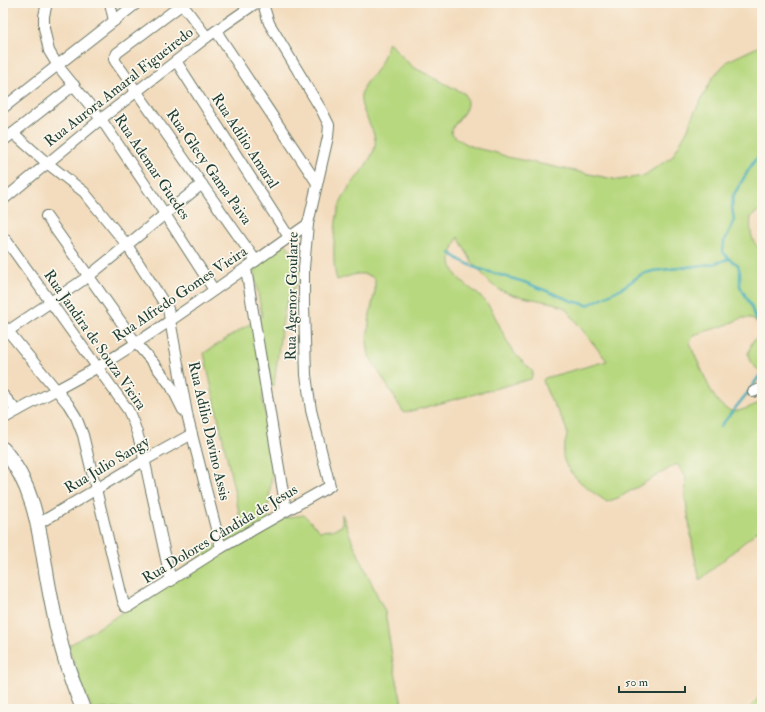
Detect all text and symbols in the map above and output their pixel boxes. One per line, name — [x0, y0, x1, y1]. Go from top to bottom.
street label: Rua Aurora Amaral Figueiredo — [41, 23, 197, 151]
street label: Rua Adilio Amaral — [207, 90, 283, 192]
street label: Rua Glecy Gama Paiva — [162, 105, 257, 229]
street label: Rua Ademar Guedes — [110, 111, 194, 223]
street label: Rua Agenor Goularte — [281, 231, 303, 361]
street label: Rua Alfredo Gomes Vieira — [109, 241, 251, 346]
street label: Rua Jandira de Souza Vieira — [39, 266, 151, 415]
street label: Rua Adilio Davino Assis — [184, 360, 234, 502]
street label: Rua Julio Sangy — [61, 432, 154, 499]
street label: Rua Dolores Cândida de Jesus — [139, 480, 302, 589]
scale bar — [619, 668, 685, 694]
text: 50 m — [625, 675, 649, 690]

